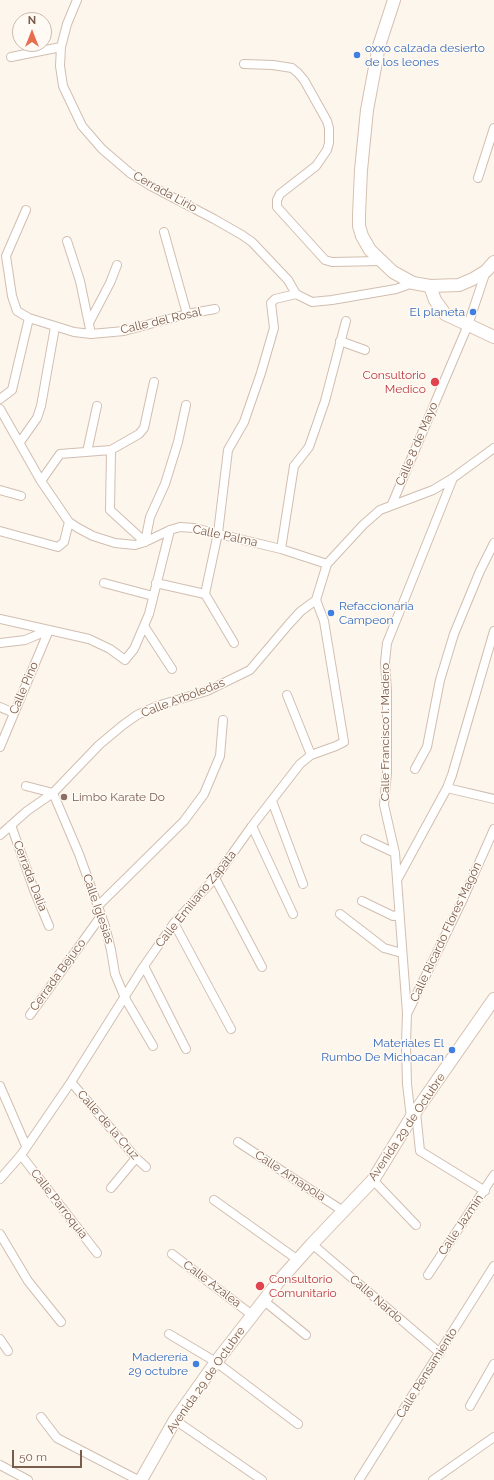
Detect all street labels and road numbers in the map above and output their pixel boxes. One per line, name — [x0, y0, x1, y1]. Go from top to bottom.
street label: Cerrada Lirio — [131, 169, 199, 215]
street label: Calle del Rosal — [119, 305, 203, 337]
street label: Calle 8 de Mayo — [393, 400, 441, 488]
street label: Calle Palma — [191, 522, 259, 550]
street label: Calle Pino — [7, 660, 41, 716]
street label: Calle Francisco I. Madero — [378, 663, 392, 801]
street label: Calle Arboledas — [139, 675, 227, 721]
street label: Cerrada Dalia — [10, 839, 50, 913]
street label: Calle Emiliano Zapata — [153, 848, 239, 950]
street label: Calle Ricardo Flores Magón — [407, 860, 485, 1004]
street label: Calle Iglesias — [79, 872, 117, 946]
street label: Cerrada Bejuco — [27, 936, 89, 1014]
street label: Avenida 29 de Octubre — [366, 1070, 448, 1184]
street label: Calle de la Cruz — [74, 1087, 142, 1163]
street label: Calle Amapola — [252, 1148, 328, 1204]
street label: Calle Parroquia — [27, 1166, 91, 1242]
street label: Calle Jazmín — [435, 1192, 487, 1258]
street label: Calle Azalea — [180, 1258, 244, 1310]
street label: Calle Nardo — [346, 1272, 406, 1326]
street label: Avenida 29 de Octubre — [164, 1324, 248, 1436]
street label: Calle Pensamiento — [393, 1325, 461, 1421]

